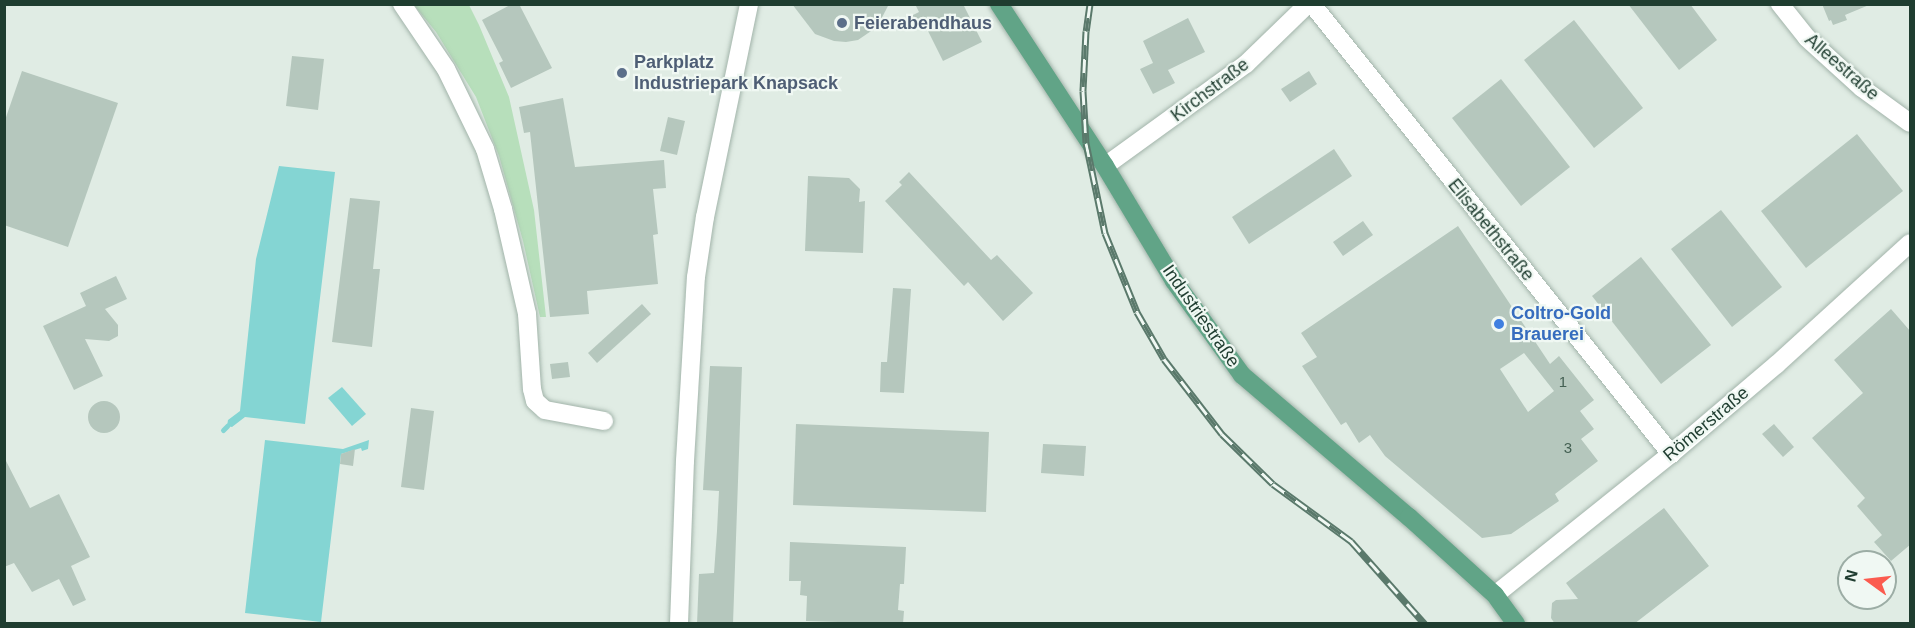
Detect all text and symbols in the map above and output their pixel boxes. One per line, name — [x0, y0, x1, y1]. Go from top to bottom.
place label: Feierabendhaus — [854, 12, 992, 34]
marker: Feierabendhaus — [835, 16, 849, 30]
street label: Alleestraße — [1801, 29, 1883, 105]
place label: Parkplatz Industriepark Knapsack — [634, 52, 838, 94]
street label: Kirchstraße — [1167, 54, 1253, 126]
marker: Parkplatz Industriepark Knapsack — [615, 66, 629, 80]
street label: Elisabethstraße — [1443, 175, 1539, 285]
street label: Industriestraße — [1158, 261, 1244, 371]
place label: Coltro-Gold Brauerei — [1511, 303, 1611, 346]
marker: Coltro-Gold Brauerei — [1492, 317, 1506, 331]
house number: 1 — [1559, 373, 1567, 391]
street label: Römerstraße — [1659, 382, 1753, 466]
house number: 3 — [1564, 439, 1572, 457]
north arrow — [1837, 550, 1897, 610]
text: N — [1841, 568, 1861, 584]

